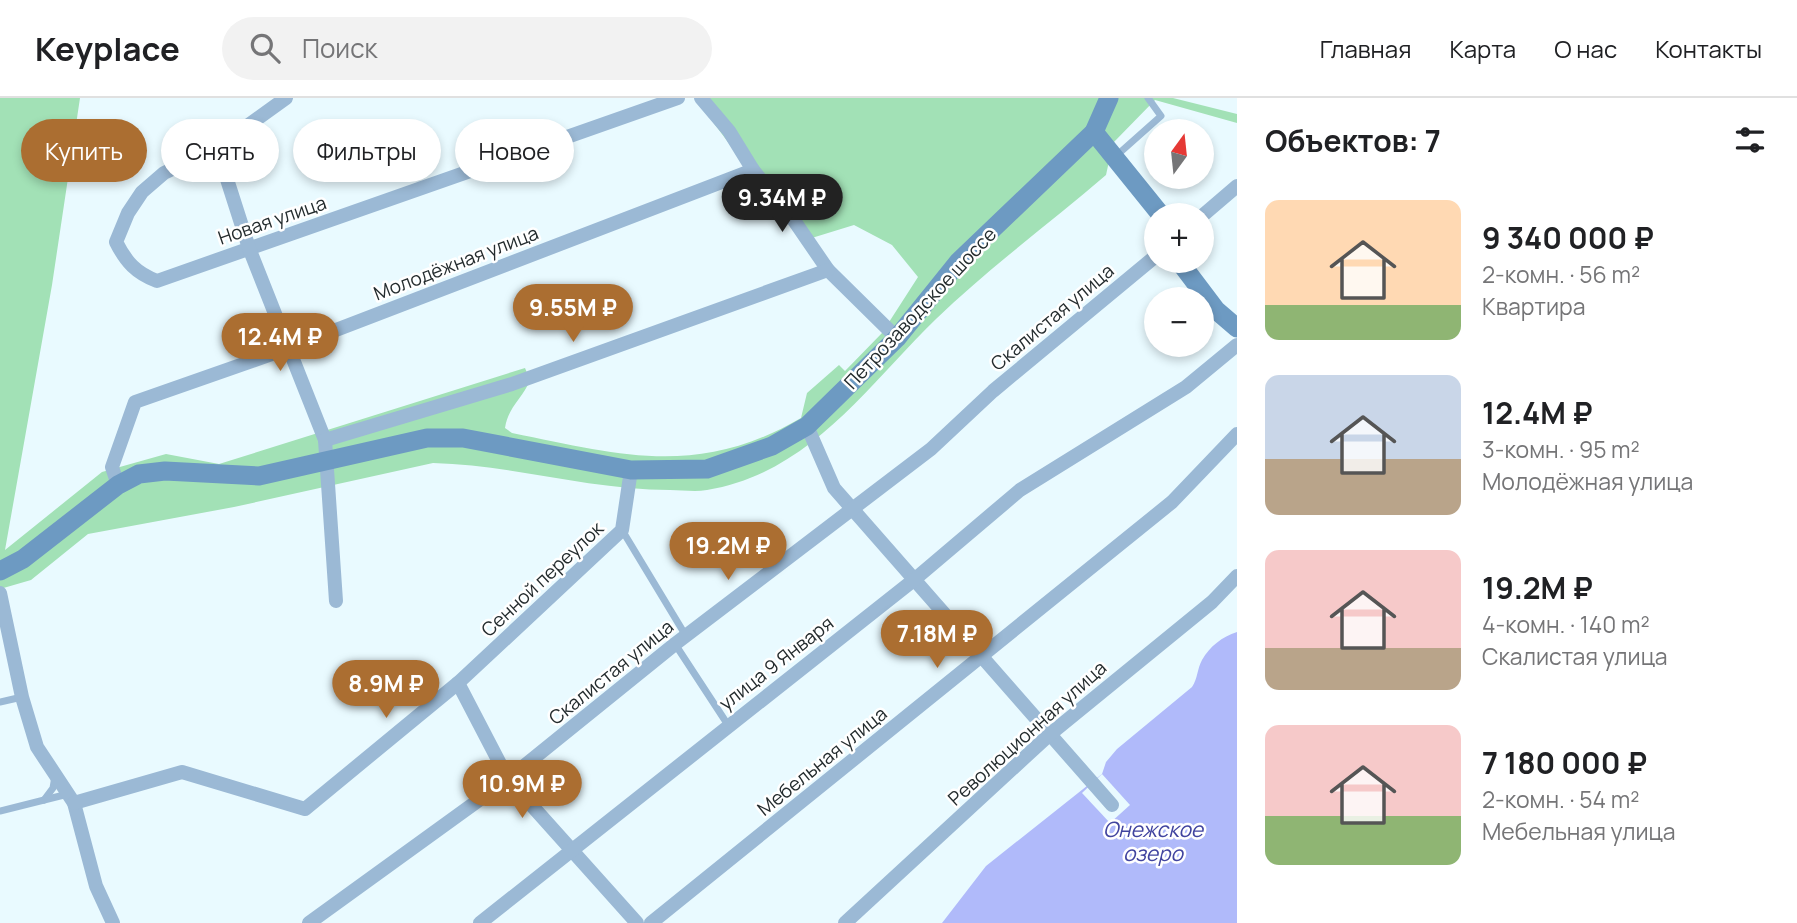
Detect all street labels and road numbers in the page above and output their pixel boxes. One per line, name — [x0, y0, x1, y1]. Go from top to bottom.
street label: Новая улица — [214, 189, 330, 251]
street label: Молодёжная улица — [370, 220, 542, 306]
street label: Петрозаводское шоссе — [838, 221, 1002, 395]
street label: Скалистая улица — [985, 258, 1119, 376]
street label: Сенной переулок — [475, 515, 609, 642]
street label: улица 9 Января — [713, 610, 839, 716]
street label: Скалистая улица — [543, 614, 679, 730]
street label: Революционная улица — [942, 655, 1112, 811]
street label: Мебельная улица — [752, 701, 892, 821]

